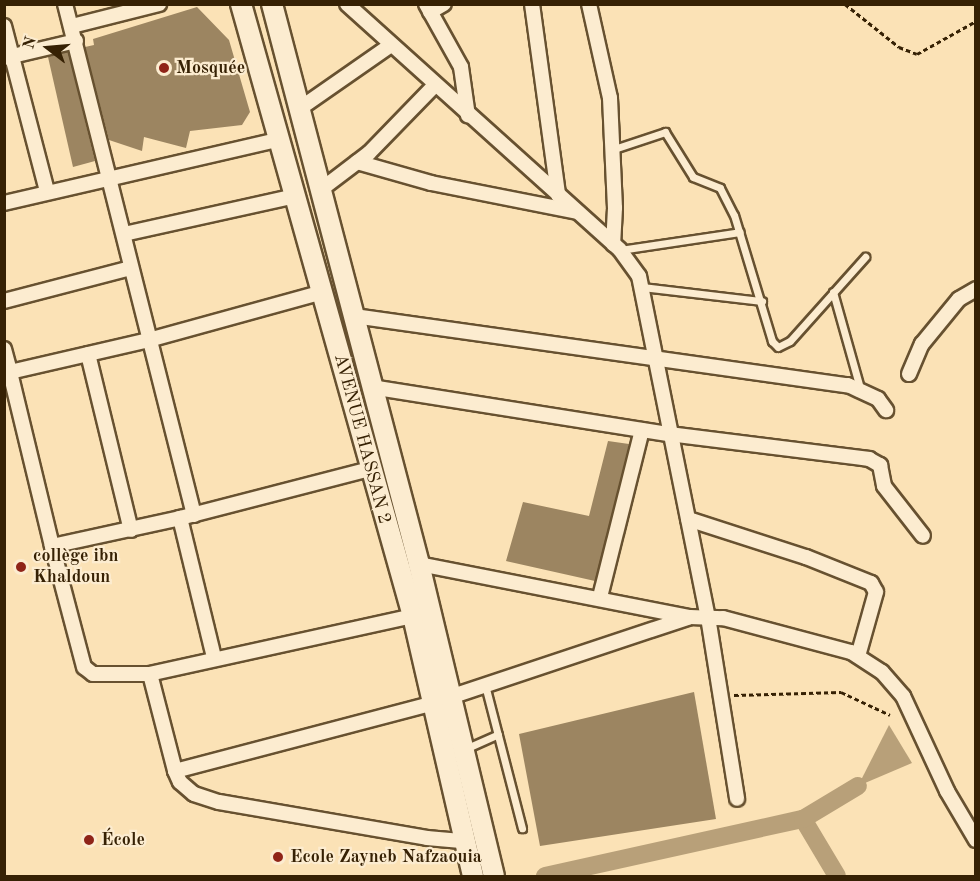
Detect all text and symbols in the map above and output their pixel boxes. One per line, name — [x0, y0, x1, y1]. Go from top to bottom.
north arrow — [18, 18, 78, 78]
text: N — [21, 35, 40, 51]
place label: Mosquée — [176, 57, 245, 79]
marker: Mosquée — [157, 61, 171, 75]
street label: AVENUE HASSAN 2 — [329, 351, 395, 527]
place label: collège ibn Khaldoun — [33, 546, 118, 588]
marker: collège ibn Khaldoun — [14, 560, 28, 574]
place label: École — [101, 829, 145, 851]
marker: École — [82, 833, 96, 847]
place label: Ecole Zayneb Nafzaouia — [290, 846, 482, 868]
marker: Ecole Zayneb Nafzaouia — [271, 850, 285, 864]

